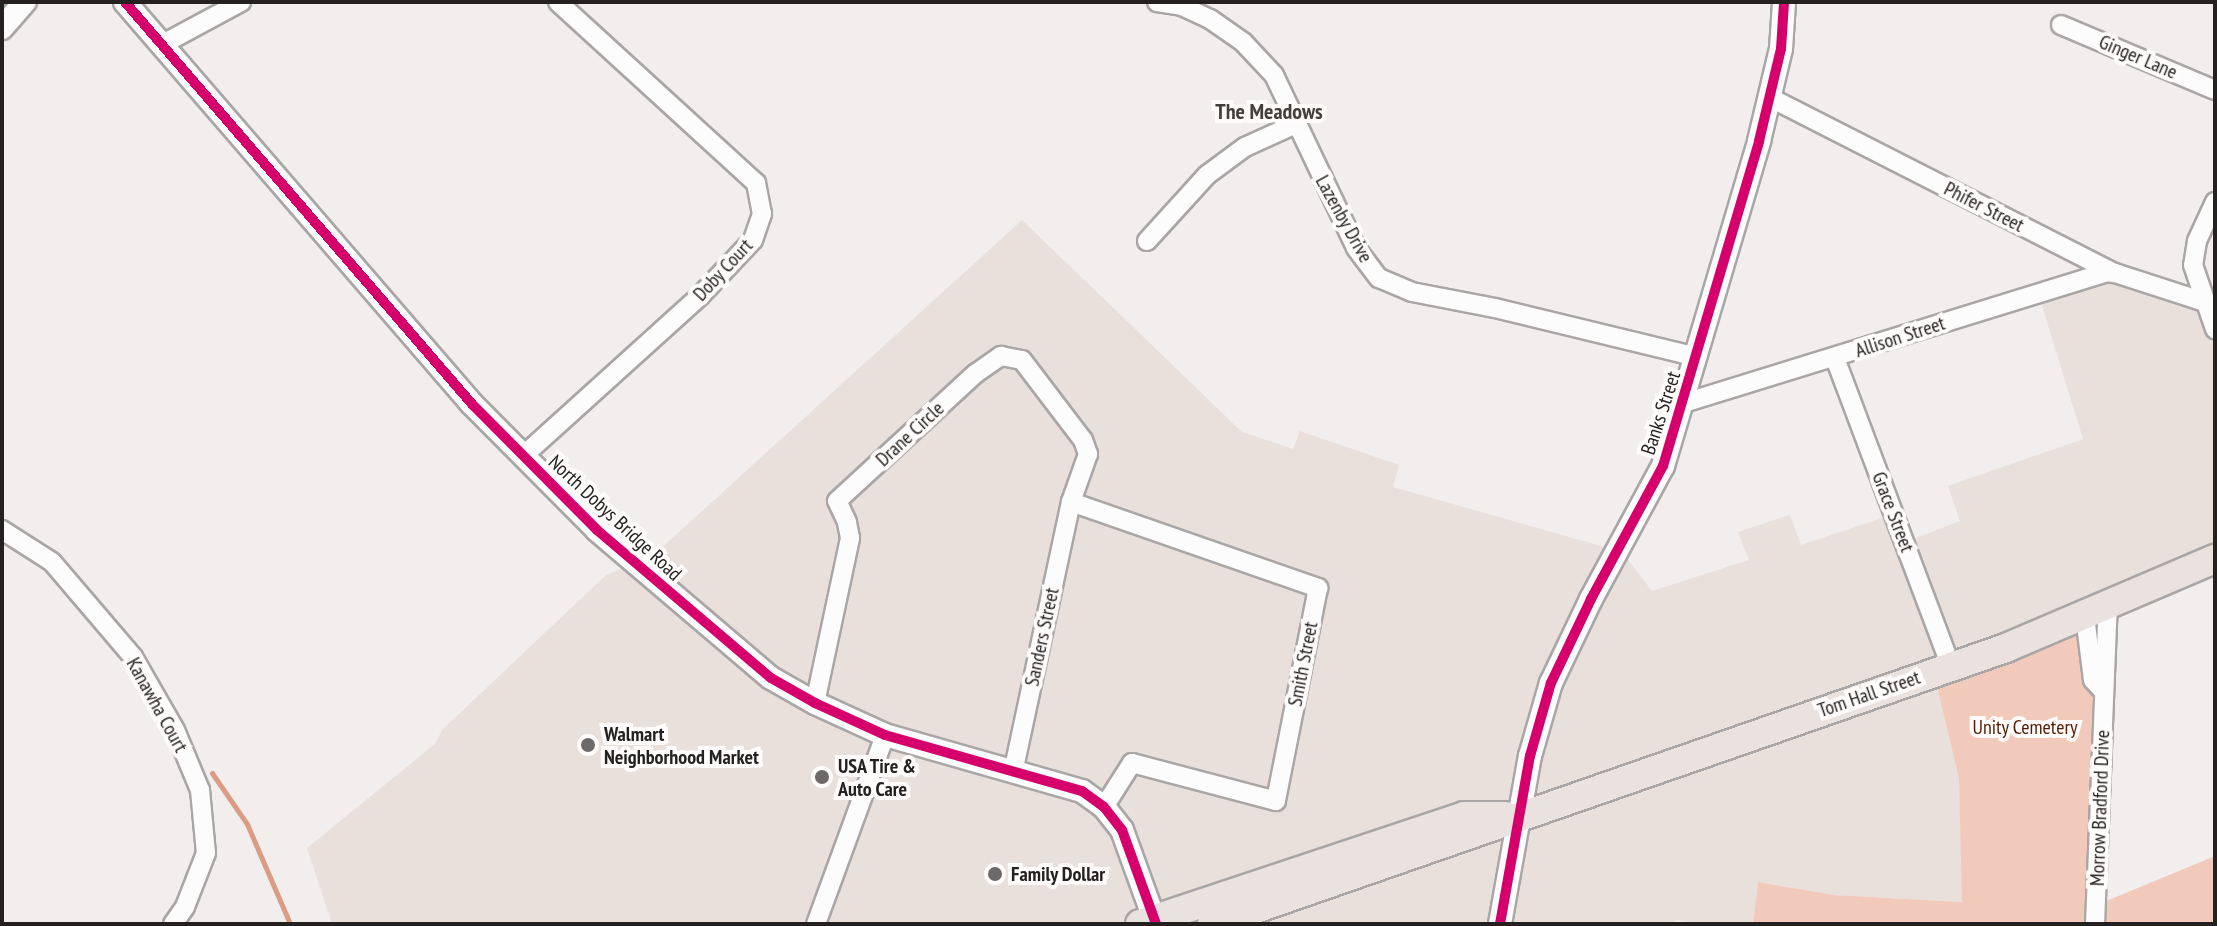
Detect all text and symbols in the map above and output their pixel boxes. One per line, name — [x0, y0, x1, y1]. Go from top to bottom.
street label: Ginger Lane — [2095, 30, 2181, 84]
district label: The Meadows — [1215, 99, 1323, 125]
street label: Lazenby Drive — [1310, 171, 1378, 267]
street label: Phifer Street — [1940, 177, 2028, 237]
street label: Doby Court — [688, 234, 758, 306]
street label: Allison Street — [1852, 311, 1948, 363]
street label: Banks Street — [1636, 368, 1686, 458]
street label: Drane Circle — [871, 396, 949, 472]
street label: North Dobys Bridge Road — [543, 450, 687, 586]
street label: Grace Street — [1867, 468, 1919, 556]
street label: Sanders Street — [1020, 586, 1064, 688]
street label: Smith Street — [1283, 620, 1323, 708]
street label: Kanawha Court — [121, 654, 193, 756]
street label: Tom Hall Street — [1815, 665, 1923, 723]
park label: Unity Cemetery — [1972, 715, 2078, 739]
place label: Walmart Neighborhood Market — [604, 722, 759, 769]
street label: Morrow Bradford Drive — [2085, 729, 2115, 887]
marker: Walmart Neighborhood Market — [579, 736, 597, 754]
place label: USA Tire & Auto Care — [838, 754, 917, 801]
marker: USA Tire & Auto Care — [813, 768, 831, 786]
place label: Family Dollar — [1011, 862, 1106, 886]
marker: Family Dollar — [986, 865, 1004, 883]

